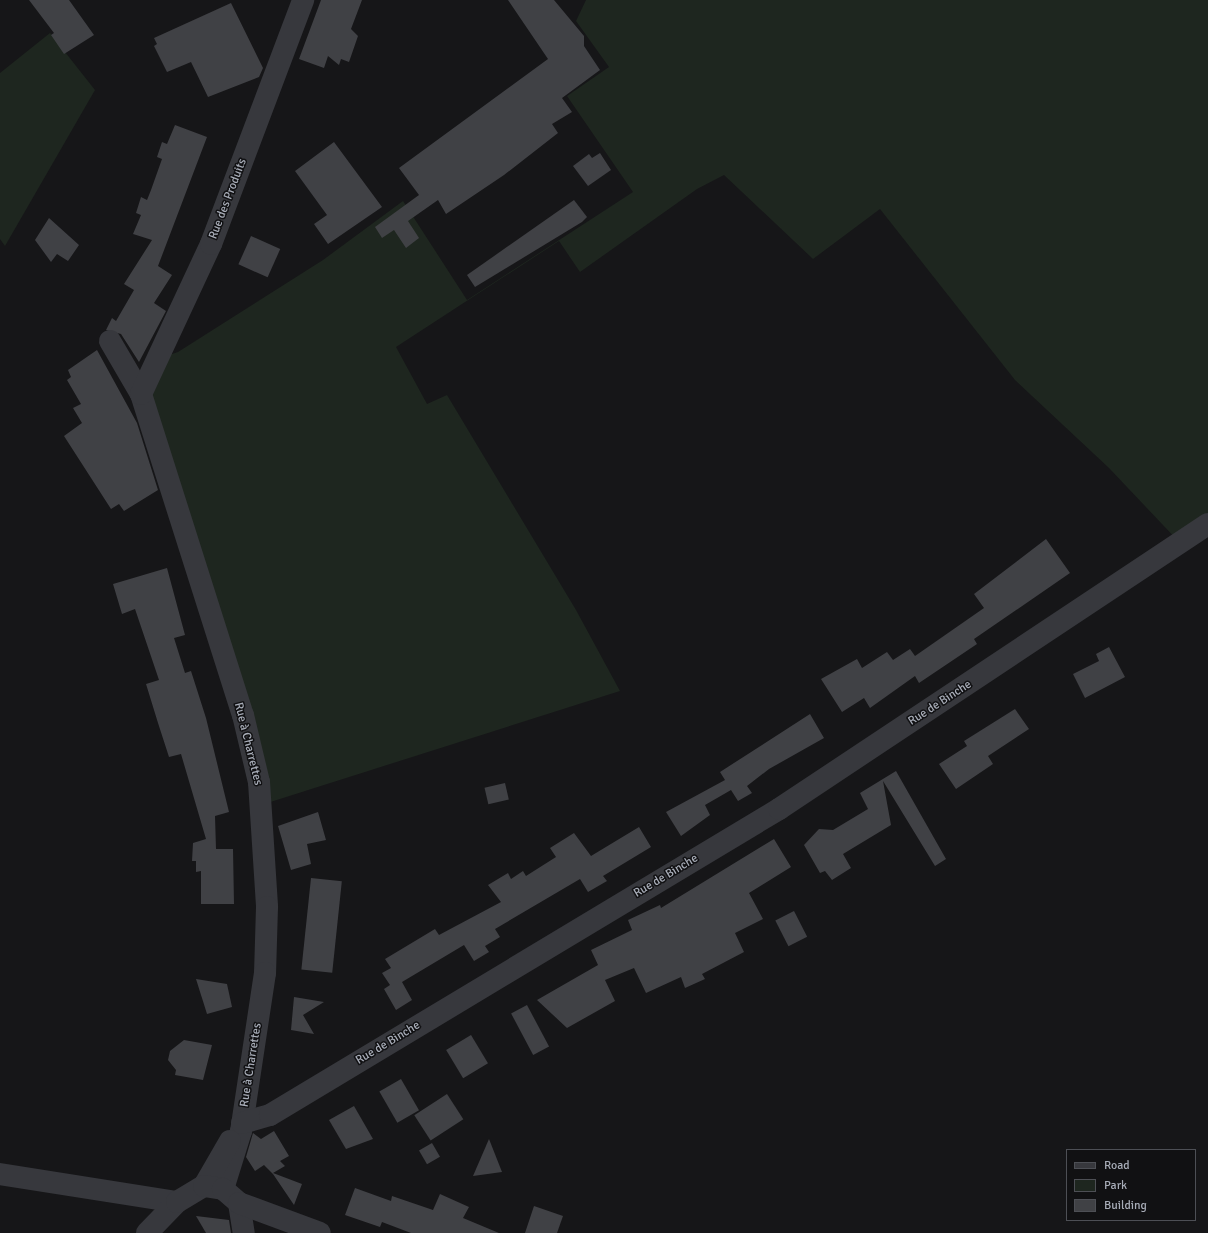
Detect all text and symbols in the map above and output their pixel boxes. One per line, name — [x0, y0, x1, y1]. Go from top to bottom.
street label: Rue des Produits — [206, 157, 250, 241]
street label: Rue de Binche — [906, 677, 974, 729]
street label: Rue à Charrettes — [231, 701, 265, 787]
street label: Rue de Binche — [631, 851, 701, 901]
street label: Rue de Binche — [353, 1018, 423, 1068]
street label: Rue à Charrettes — [237, 1022, 265, 1108]
legend — [1066, 1149, 1196, 1221]
text: Road — [1104, 1158, 1130, 1173]
text: Park — [1104, 1178, 1127, 1193]
text: Building — [1104, 1198, 1147, 1213]

